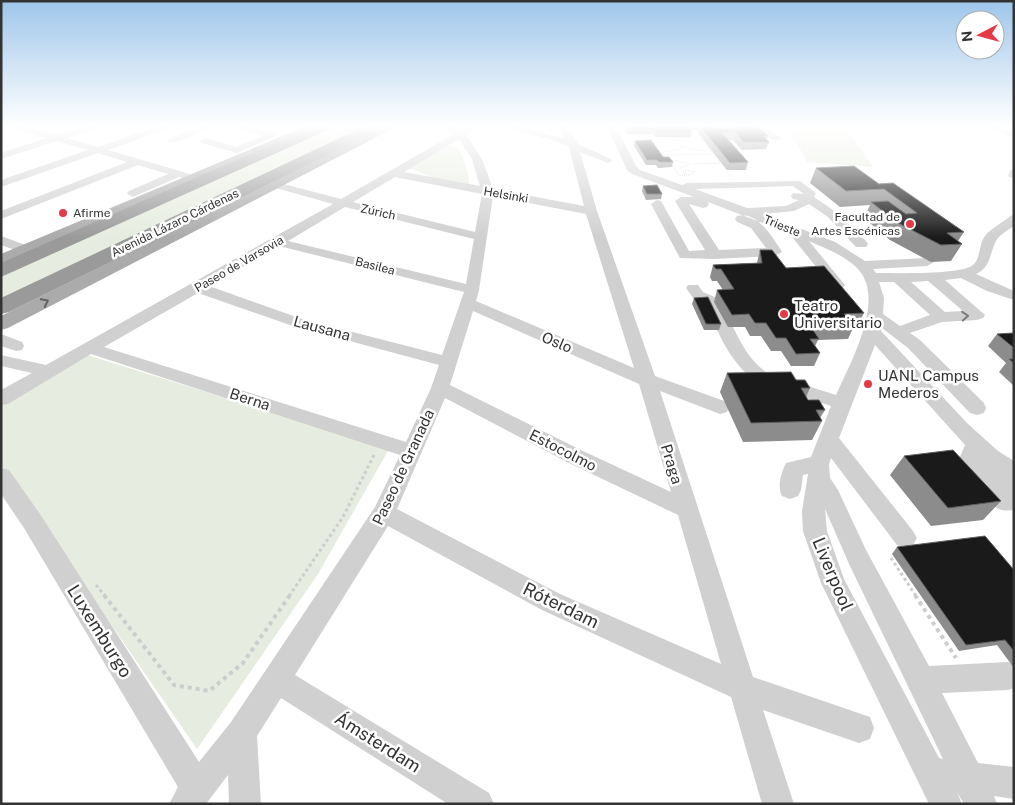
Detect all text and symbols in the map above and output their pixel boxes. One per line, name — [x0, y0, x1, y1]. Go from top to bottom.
north arrow — [955, 10, 1005, 60]
text: N — [959, 30, 976, 43]
street label: Helsinki — [483, 184, 529, 206]
street label: Avenida Lázaro Cárdenas — [109, 186, 241, 260]
street label: Zúrich — [359, 201, 397, 223]
place label: Afirme — [73, 206, 111, 220]
marker: Afirme — [57, 207, 69, 219]
place label: Facultad de Artes Escénicas — [811, 210, 900, 238]
street label: Trieste — [762, 212, 803, 240]
marker: Facultad de Artes Escénicas — [904, 218, 916, 230]
street label: Paseo de Varsovia — [192, 233, 286, 295]
street label: Basilea — [354, 254, 396, 278]
place label: Teatro Universitario — [794, 297, 882, 331]
one-way arrow — [40, 298, 49, 308]
marker: Teatro Universitario — [778, 308, 790, 320]
one-way arrow — [961, 310, 969, 321]
street label: Lausana — [292, 312, 352, 344]
street label: Oslo — [539, 328, 575, 356]
place label: UANL Campus Mederos — [878, 367, 979, 401]
marker: UANL Campus Mederos — [862, 378, 874, 390]
street label: Berna — [228, 385, 272, 413]
street label: Paseo de Granada — [369, 406, 437, 528]
street label: Estocolmo — [527, 426, 599, 474]
street label: Praga — [658, 442, 686, 486]
street label: Liverpool — [808, 534, 858, 614]
street label: Róterdam — [520, 578, 602, 632]
street label: Luxemburgo — [63, 581, 137, 681]
street label: Ámsterdam — [331, 706, 425, 777]

